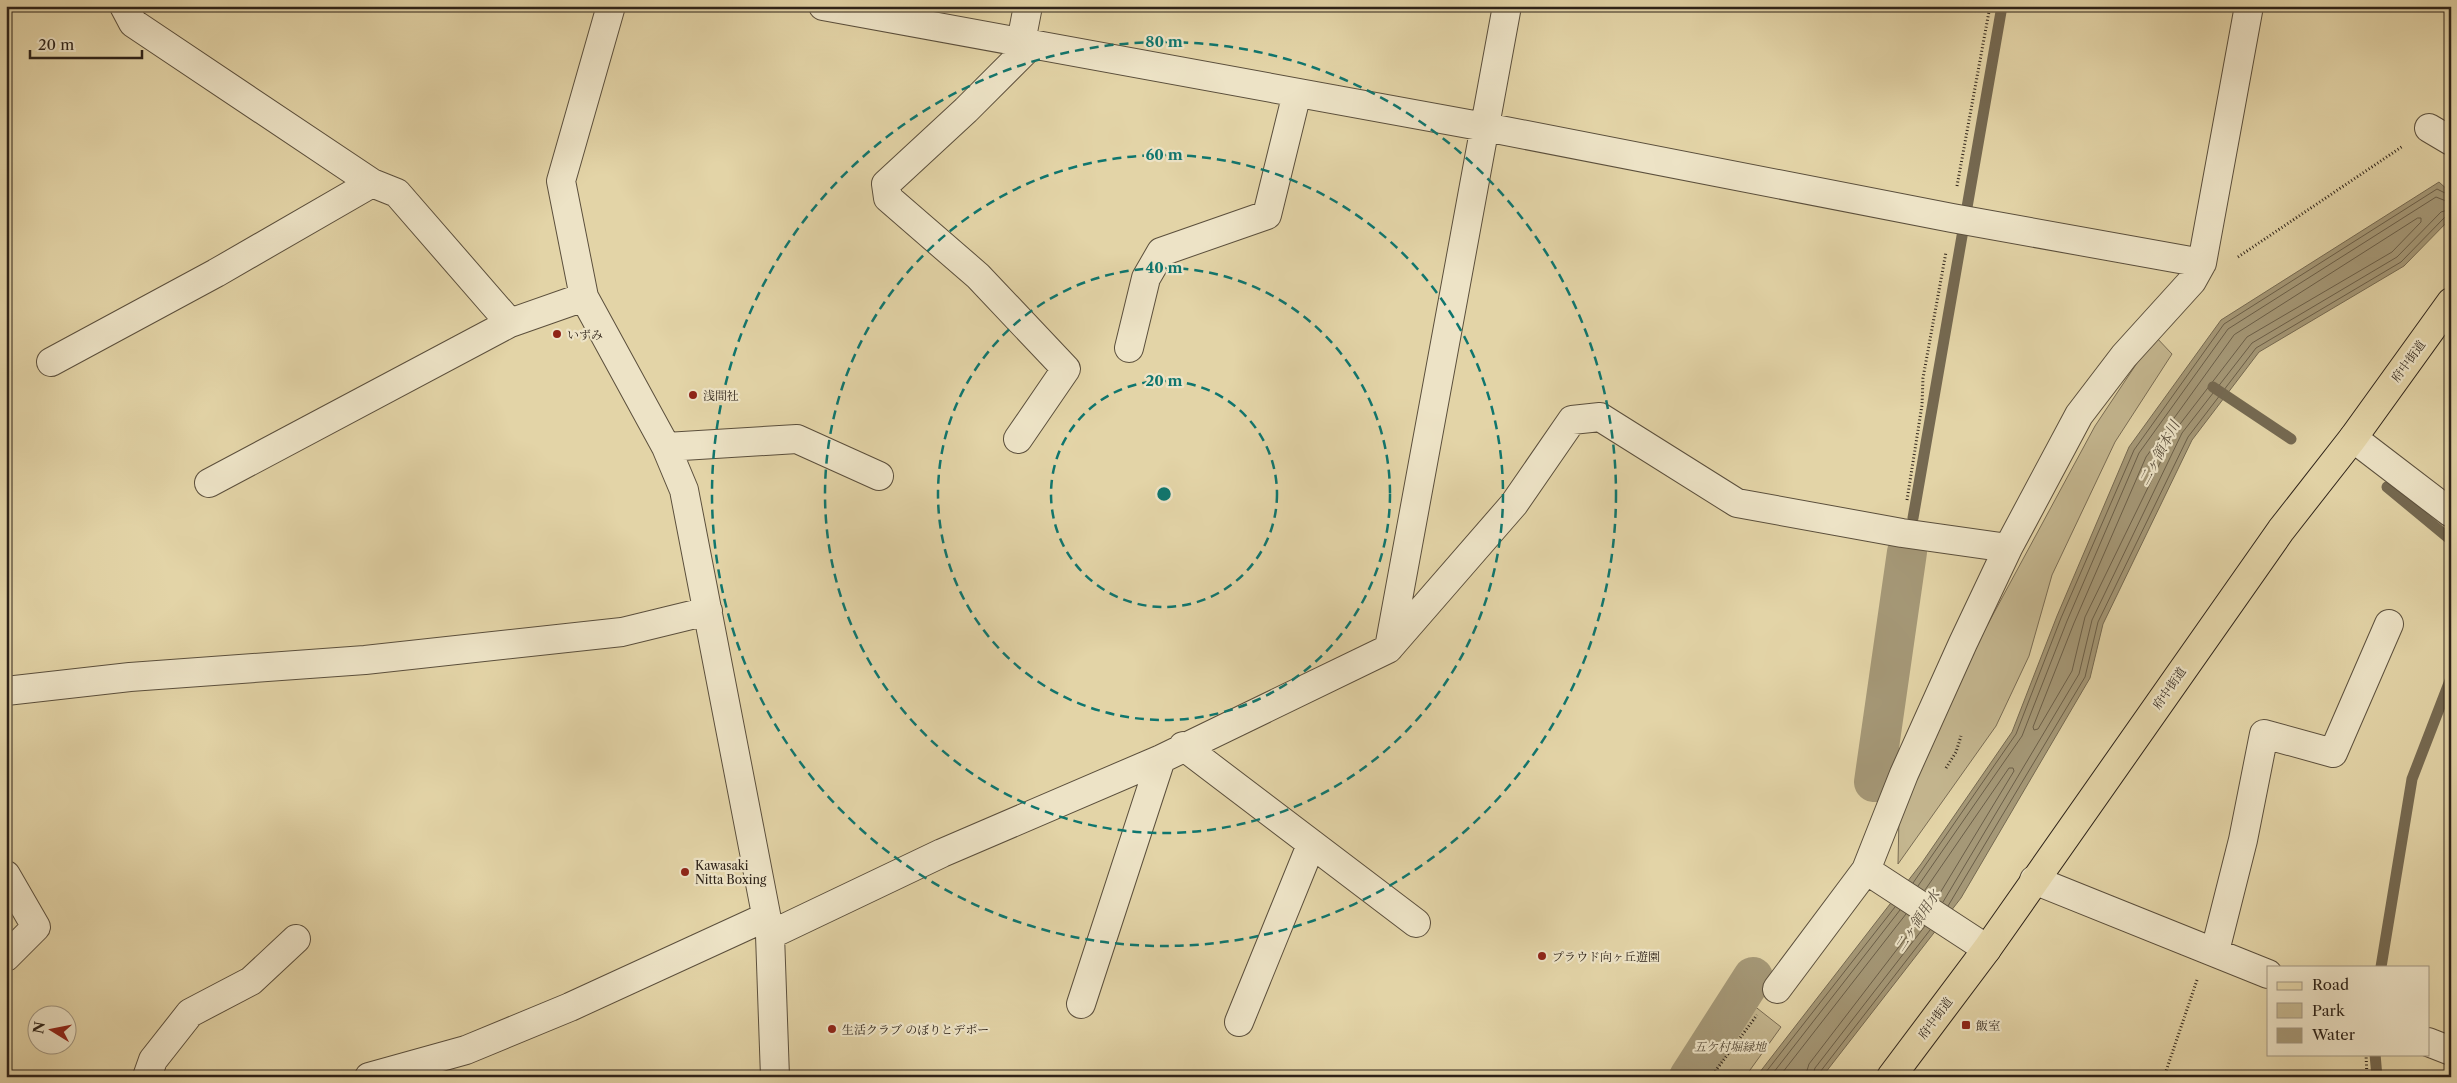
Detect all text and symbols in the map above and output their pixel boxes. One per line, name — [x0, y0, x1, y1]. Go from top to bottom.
scale bar — [30, 28, 142, 60]
text: 80 m — [1145, 32, 1183, 51]
text: 20 m — [38, 35, 74, 54]
text: 60 m — [1145, 145, 1183, 164]
text: 40 m — [1145, 258, 1183, 277]
place label: いずみ — [567, 327, 603, 342]
marker: いずみ — [551, 328, 563, 340]
street label: 府中街道 — [2388, 337, 2428, 385]
text: 20 m — [1145, 371, 1183, 390]
place label: 浅間社 — [703, 388, 739, 403]
marker: 浅間社 — [687, 389, 699, 401]
water label: 二ヶ領本川 — [2135, 416, 2184, 488]
centre of rings — [1155, 485, 1173, 503]
street label: 府中街道 — [2149, 664, 2189, 712]
place label: Kawasaki Nitta Boxing — [695, 858, 767, 887]
marker: Kawasaki Nitta Boxing — [679, 866, 691, 878]
water label: 二ヶ領用水 — [1890, 885, 1945, 955]
place label: プラウド向ヶ丘遊園 — [1552, 949, 1660, 964]
marker: プラウド向ヶ丘遊園 — [1536, 950, 1548, 962]
legend — [2267, 966, 2430, 1056]
text: Road — [2312, 975, 2349, 994]
street label: 府中街道 — [1915, 994, 1955, 1042]
text: Park — [2312, 1001, 2346, 1020]
north arrow — [28, 1006, 78, 1056]
place label: 飯室 — [1976, 1018, 2000, 1033]
marker: 飯室 — [1960, 1019, 1972, 1031]
text: N — [29, 1020, 49, 1035]
place label: 生活クラブ のぼりとデポー — [842, 1022, 989, 1037]
marker: 生活クラブ のぼりとデポー — [826, 1023, 838, 1035]
text: Water — [2311, 1025, 2356, 1044]
park label: 五ケ村堀緑地 — [1694, 1039, 1768, 1054]

